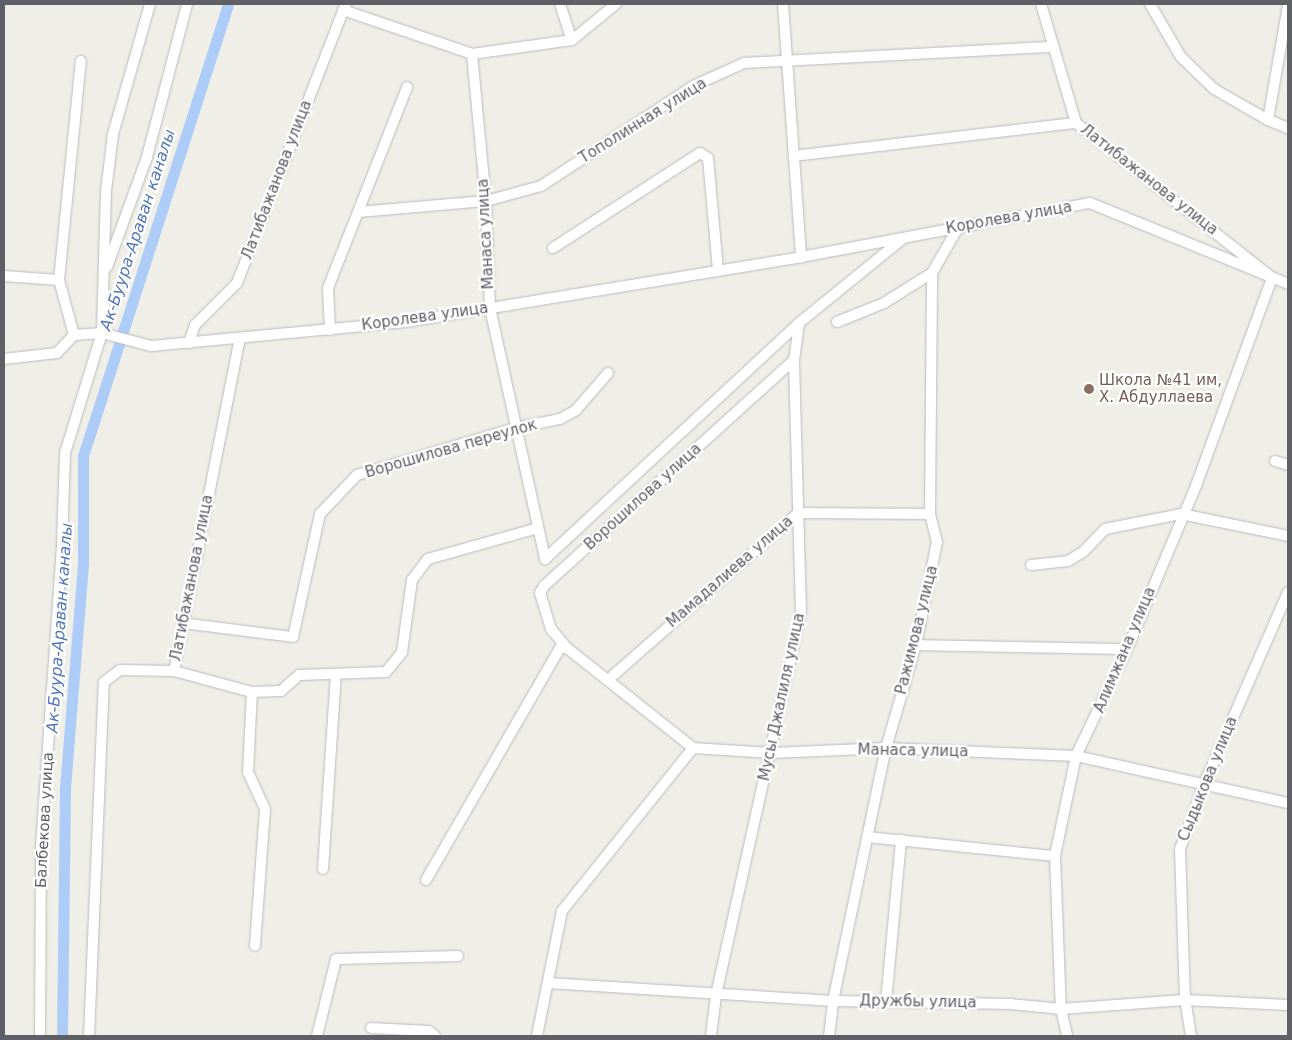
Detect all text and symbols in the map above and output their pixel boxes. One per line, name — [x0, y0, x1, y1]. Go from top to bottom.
street label: Тополинная улица — [576, 74, 710, 168]
street label: Латибажанова улица — [238, 98, 316, 262]
street label: Латибажанова улица — [1077, 121, 1221, 239]
water label: Ак-Буура-Араван каналы — [96, 127, 180, 333]
street label: Манаса улица — [474, 178, 498, 290]
street label: Королева улица — [945, 198, 1073, 238]
street label: Королева улица — [360, 299, 490, 335]
place label: Школа №41 им, Х. Абдуллаева — [1099, 371, 1222, 406]
marker: Школа №41 им, Х. Абдуллаева — [1083, 383, 1095, 395]
street label: Ворошилова переулок — [363, 416, 539, 482]
street label: Ворошилова улица — [581, 440, 705, 554]
street label: Латибажанова улица — [167, 493, 217, 663]
street label: Мамадалиева улица — [663, 512, 797, 632]
water label: Ак-Буура-Араван каналы — [43, 522, 77, 734]
street label: Ражимова улица — [892, 564, 942, 696]
street label: Алимжана улица — [1090, 584, 1160, 716]
street label: Мусы Джалиля улица — [755, 611, 809, 783]
street label: Сыдыкова улица — [1175, 714, 1241, 844]
street label: Манаса улица — [857, 741, 969, 761]
street label: Балбекова улица — [32, 752, 58, 888]
street label: Дружбы улица — [859, 992, 977, 1012]

